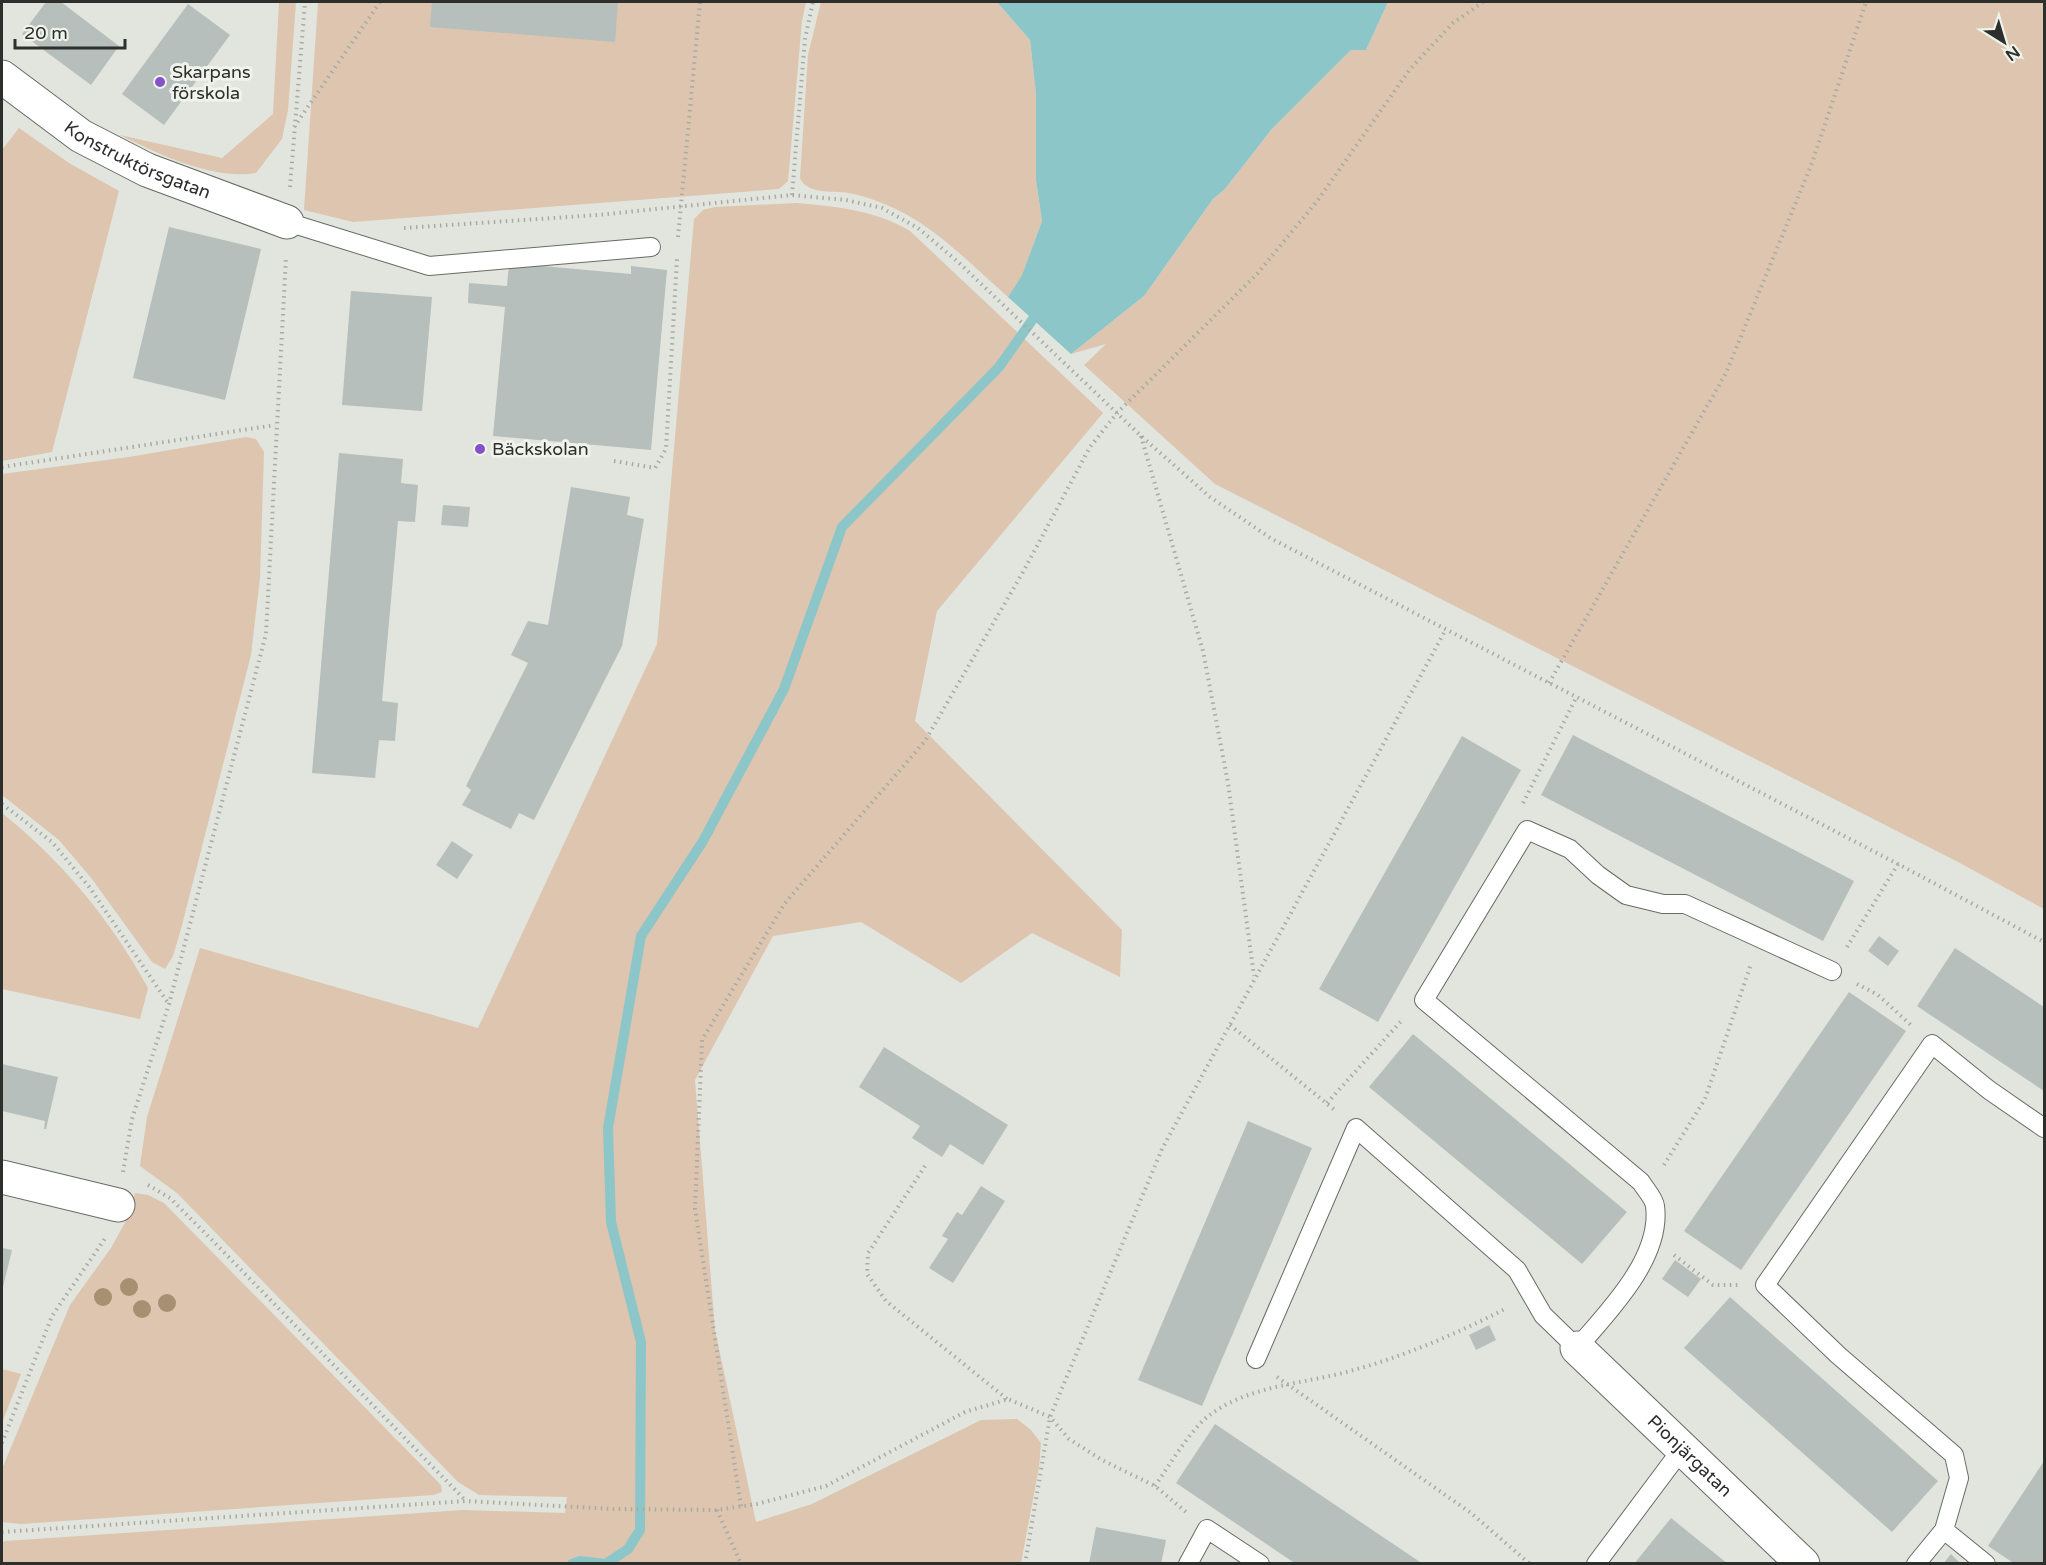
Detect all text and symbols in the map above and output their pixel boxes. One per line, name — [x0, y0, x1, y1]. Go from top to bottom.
scale bar — [15, 12, 124, 50]
north arrow — [1974, 12, 2034, 72]
text: 20 m — [24, 22, 68, 44]
text: N — [2001, 41, 2024, 65]
place label: Skarpans förskola — [172, 61, 251, 104]
marker: Skarpans förskola — [153, 75, 167, 89]
street label: Konstruktörsgatan — [60, 116, 214, 204]
place label: Bäckskolan — [492, 438, 589, 460]
marker: Bäckskolan — [473, 442, 487, 456]
street label: Pionjärgatan — [1643, 1410, 1737, 1501]

